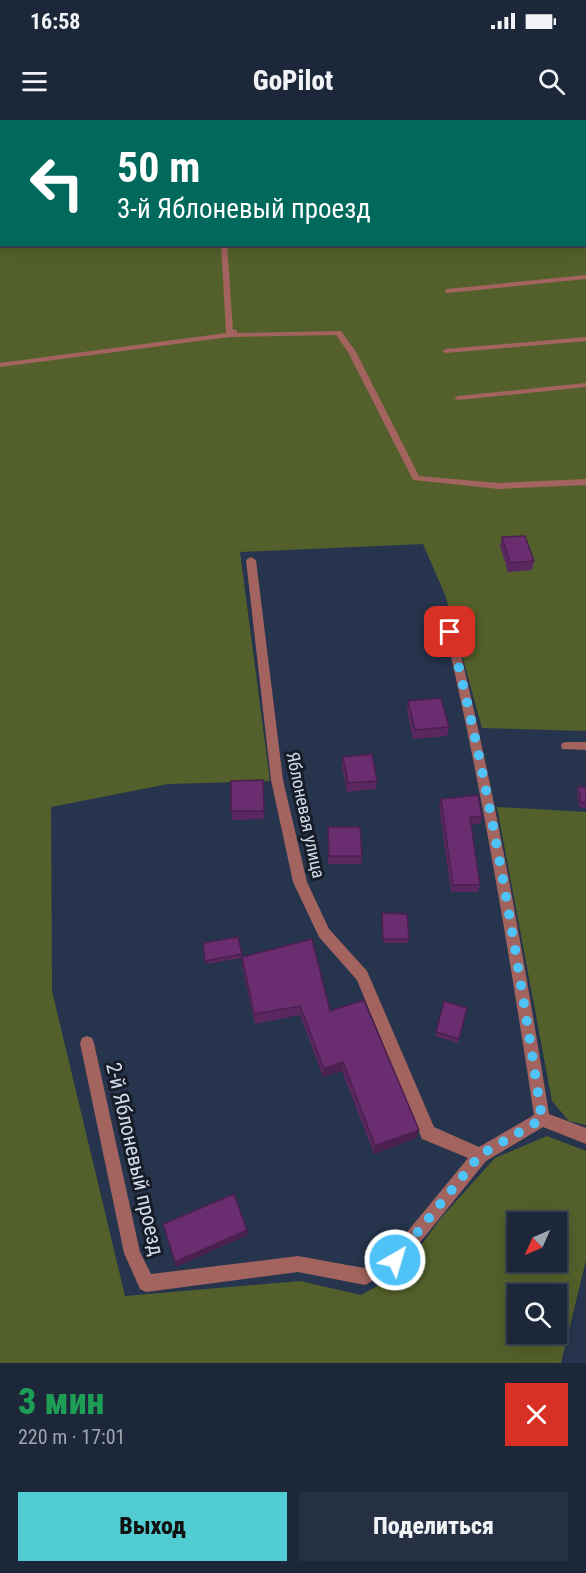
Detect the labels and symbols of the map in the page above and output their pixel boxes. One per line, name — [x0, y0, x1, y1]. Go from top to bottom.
pin — [424, 606, 475, 657]
street label: Яблоневая улица — [282, 750, 330, 880]
street label: 2-й Яблоневый проезд — [101, 1060, 169, 1258]
north arrow — [507, 1212, 567, 1272]
position arrow — [363, 1228, 427, 1292]

